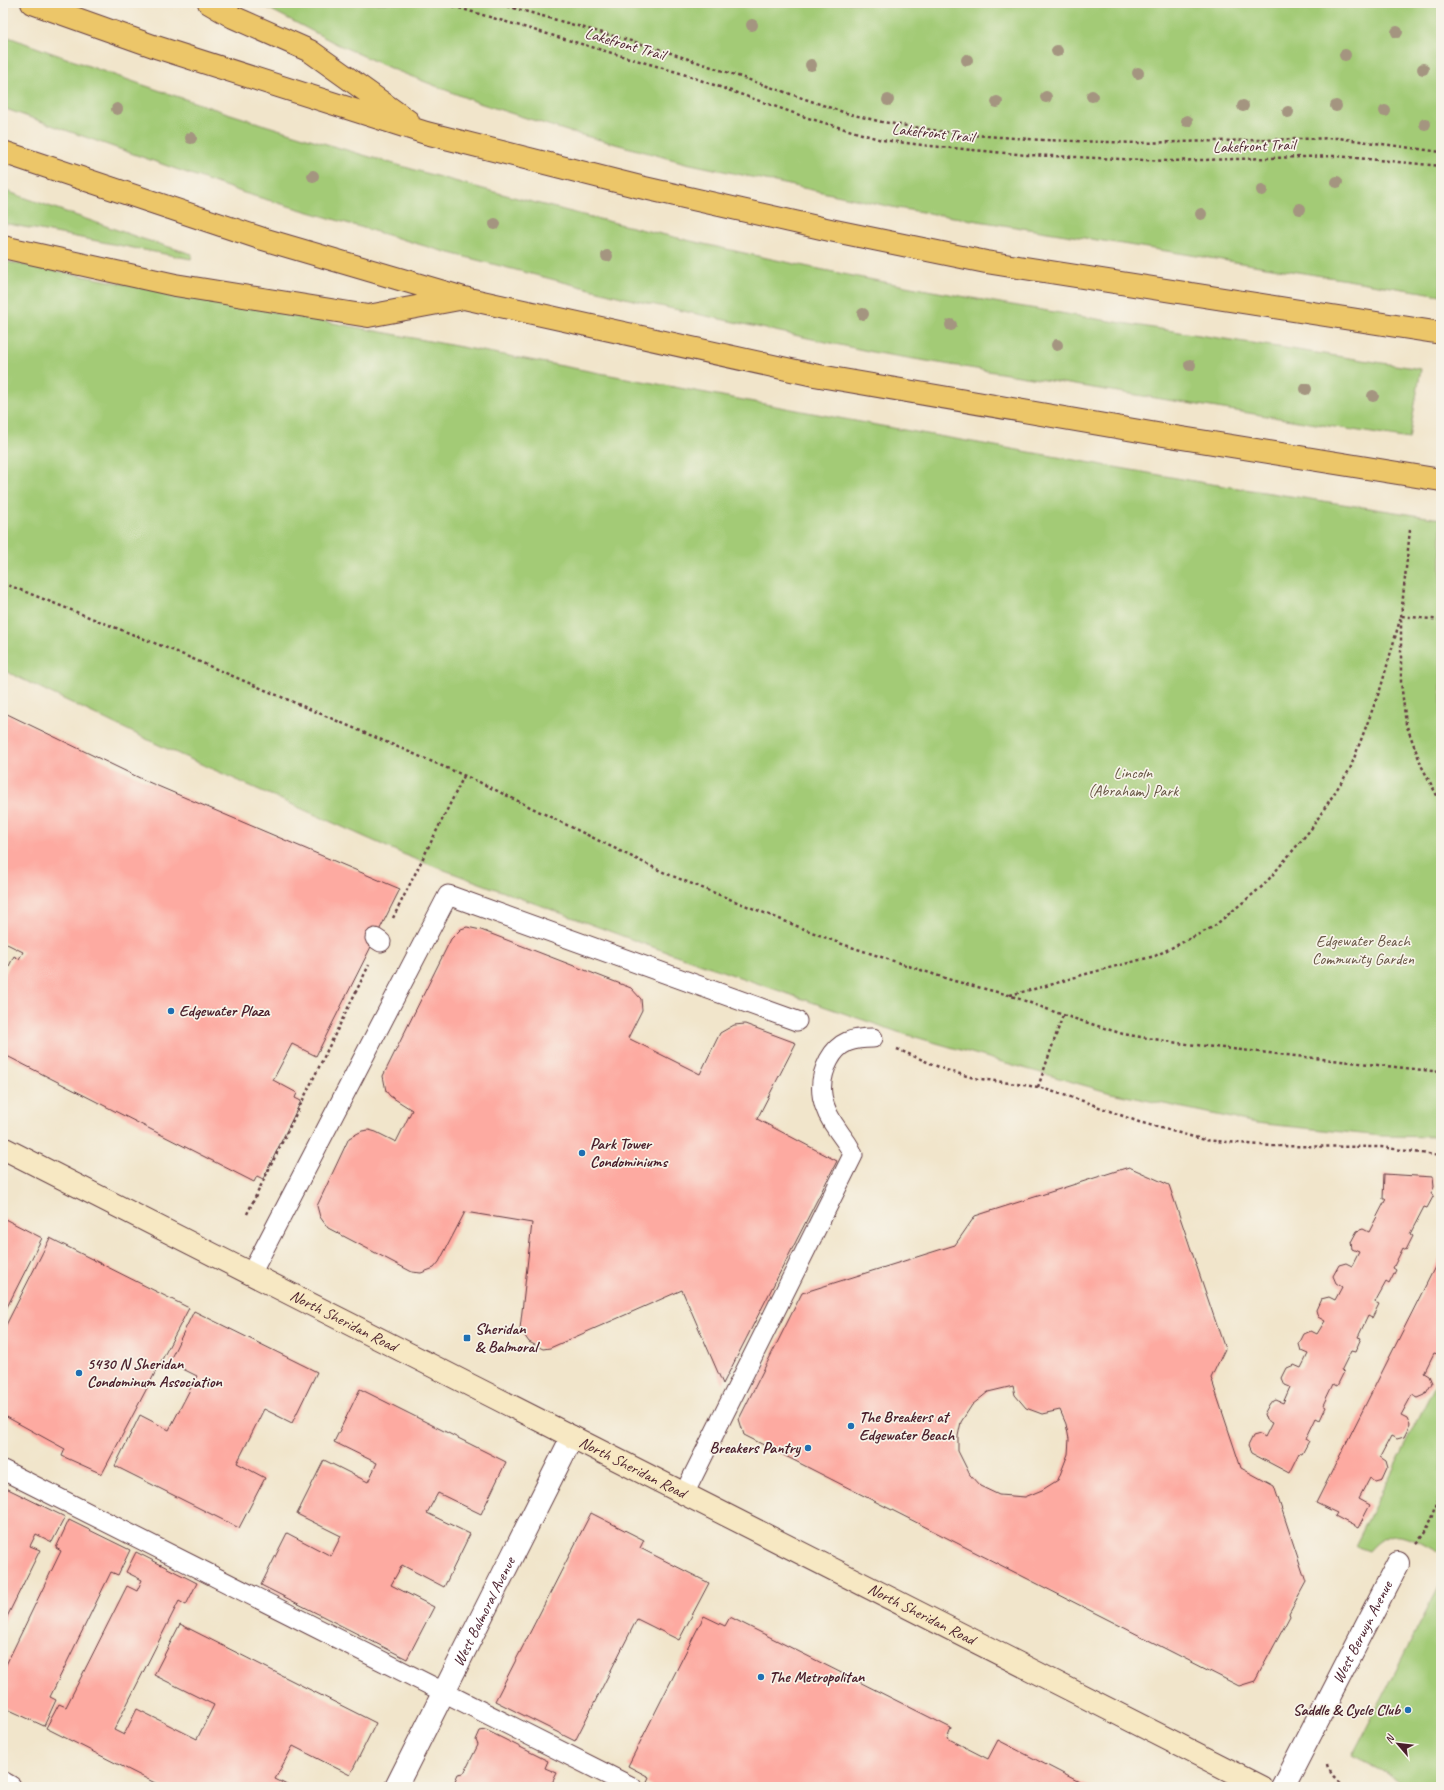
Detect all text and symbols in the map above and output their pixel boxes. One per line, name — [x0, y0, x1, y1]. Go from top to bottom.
street label: Lakefront Trail — [583, 23, 670, 66]
street label: Lakefront Trail — [891, 119, 978, 148]
street label: Lakefront Trail — [1213, 134, 1299, 157]
park label: Lincoln (Abraham) Park — [1088, 763, 1179, 801]
park label: Edgewater Beach Community Garden — [1312, 931, 1415, 969]
place label: Edgewater Plaza — [179, 1001, 271, 1021]
marker: Edgewater Plaza — [166, 1006, 176, 1016]
place label: Park Tower Condominiums — [590, 1134, 668, 1172]
marker: Park Tower Condominiums — [577, 1148, 587, 1158]
street label: North Sheridan Road — [287, 1285, 403, 1358]
place label: Sheridan & Balmoral — [475, 1319, 540, 1357]
marker: Sheridan & Balmoral — [462, 1333, 472, 1343]
place label: 5430 N Sheridan Condominum Association — [87, 1354, 222, 1392]
marker: 5430 N Sheridan Condominum Association — [74, 1368, 84, 1378]
place label: The Breakers at Edgewater Beach — [859, 1407, 956, 1445]
marker: The Breakers at Edgewater Beach — [846, 1421, 856, 1431]
street label: North Sheridan Road — [576, 1432, 692, 1504]
place label: Breakers Pantry — [710, 1438, 802, 1458]
marker: Breakers Pantry — [803, 1443, 813, 1453]
street label: West Balmoral Avenue — [448, 1552, 521, 1670]
street label: West Berwyn Avenue — [1328, 1576, 1398, 1687]
street label: North Sheridan Road — [865, 1579, 981, 1651]
place label: The Metropolitan — [769, 1667, 865, 1687]
marker: The Metropolitan — [756, 1672, 766, 1682]
place label: Saddle & Cycle Club — [1293, 1700, 1401, 1720]
marker: Saddle & Cycle Club — [1403, 1705, 1413, 1715]
north arrow — [1378, 1724, 1418, 1764]
text: N — [1381, 1731, 1398, 1746]

